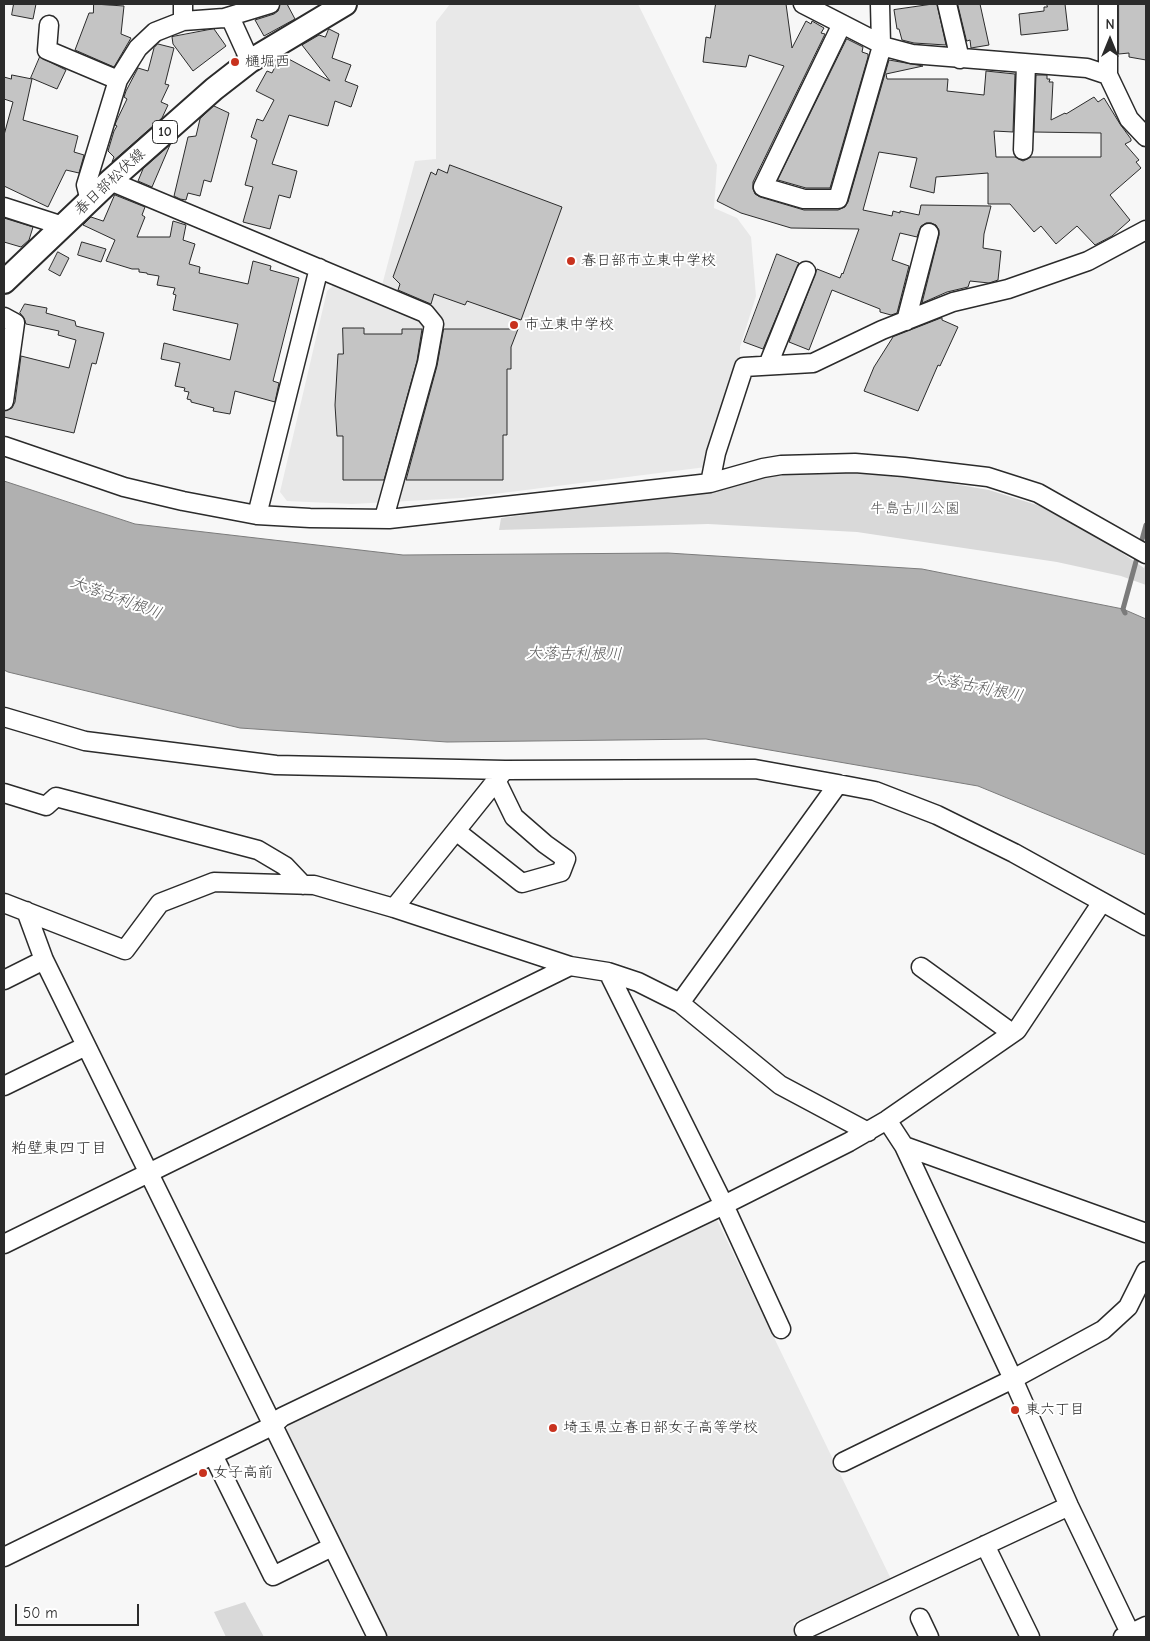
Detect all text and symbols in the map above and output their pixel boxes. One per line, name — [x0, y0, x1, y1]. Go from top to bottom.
north arrow — [1085, 15, 1135, 65]
text: N — [1105, 16, 1115, 33]
place label: 樋堀西 — [245, 53, 290, 71]
marker: 樋堀西 — [229, 56, 241, 68]
road number: 10 — [152, 120, 178, 144]
street label: 春日部松伏線 — [71, 145, 149, 219]
place label: 春日部市立東中学校 — [581, 252, 716, 270]
marker: 春日部市立東中学校 — [565, 255, 577, 267]
place label: 市立東中学校 — [524, 316, 614, 334]
marker: 市立東中学校 — [508, 319, 520, 331]
park label: 牛島古川公園 — [870, 500, 960, 518]
water label: 大落古利根川 — [68, 573, 164, 623]
water label: 大落古利根川 — [526, 644, 622, 664]
water label: 大落古利根川 — [927, 668, 1025, 706]
district label: 粕壁東四丁目 — [11, 1138, 107, 1158]
place label: 東六丁目 — [1025, 1401, 1085, 1419]
marker: 東六丁目 — [1009, 1404, 1021, 1416]
place label: 埼玉県立春日部女子高等学校 — [563, 1419, 758, 1437]
marker: 埼玉県立春日部女子高等学校 — [547, 1422, 559, 1434]
place label: 女子高前 — [213, 1464, 273, 1482]
marker: 女子高前 — [197, 1467, 209, 1479]
scale bar — [18, 1594, 141, 1626]
text: 50 m — [23, 1604, 58, 1622]

